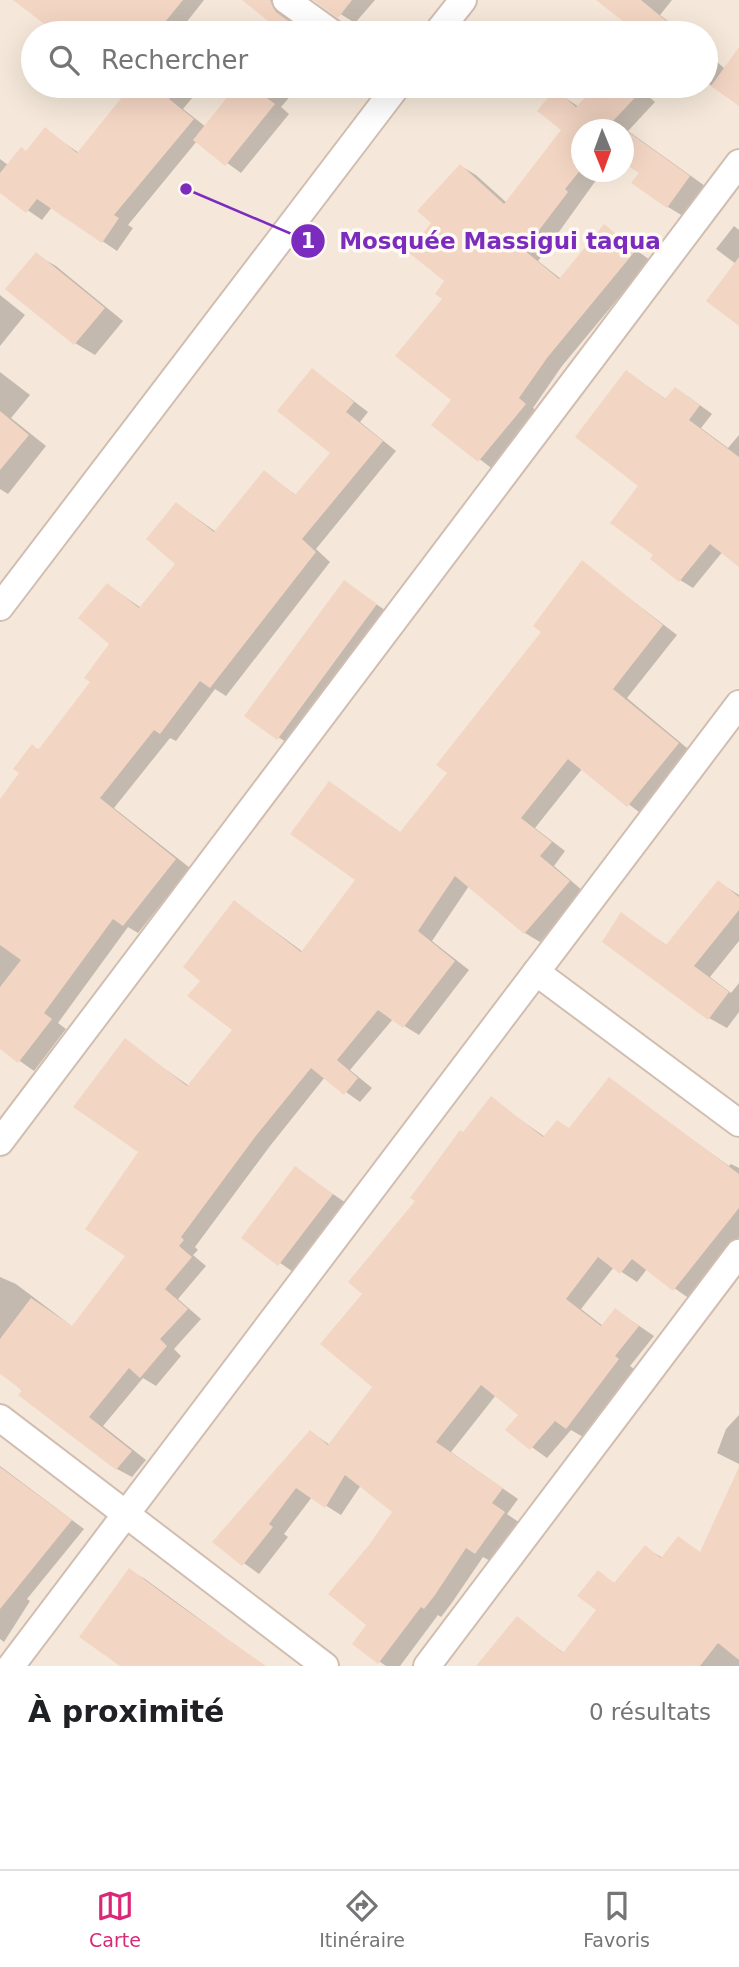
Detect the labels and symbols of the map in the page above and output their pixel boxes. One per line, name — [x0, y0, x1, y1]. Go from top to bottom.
north arrow — [571, 119, 634, 182]
callout: Mosquée Massigui taqua — [291, 219, 675, 263]
text: Mosquée Massigui taqua — [339, 228, 661, 254]
text: 1 — [301, 229, 315, 253]

